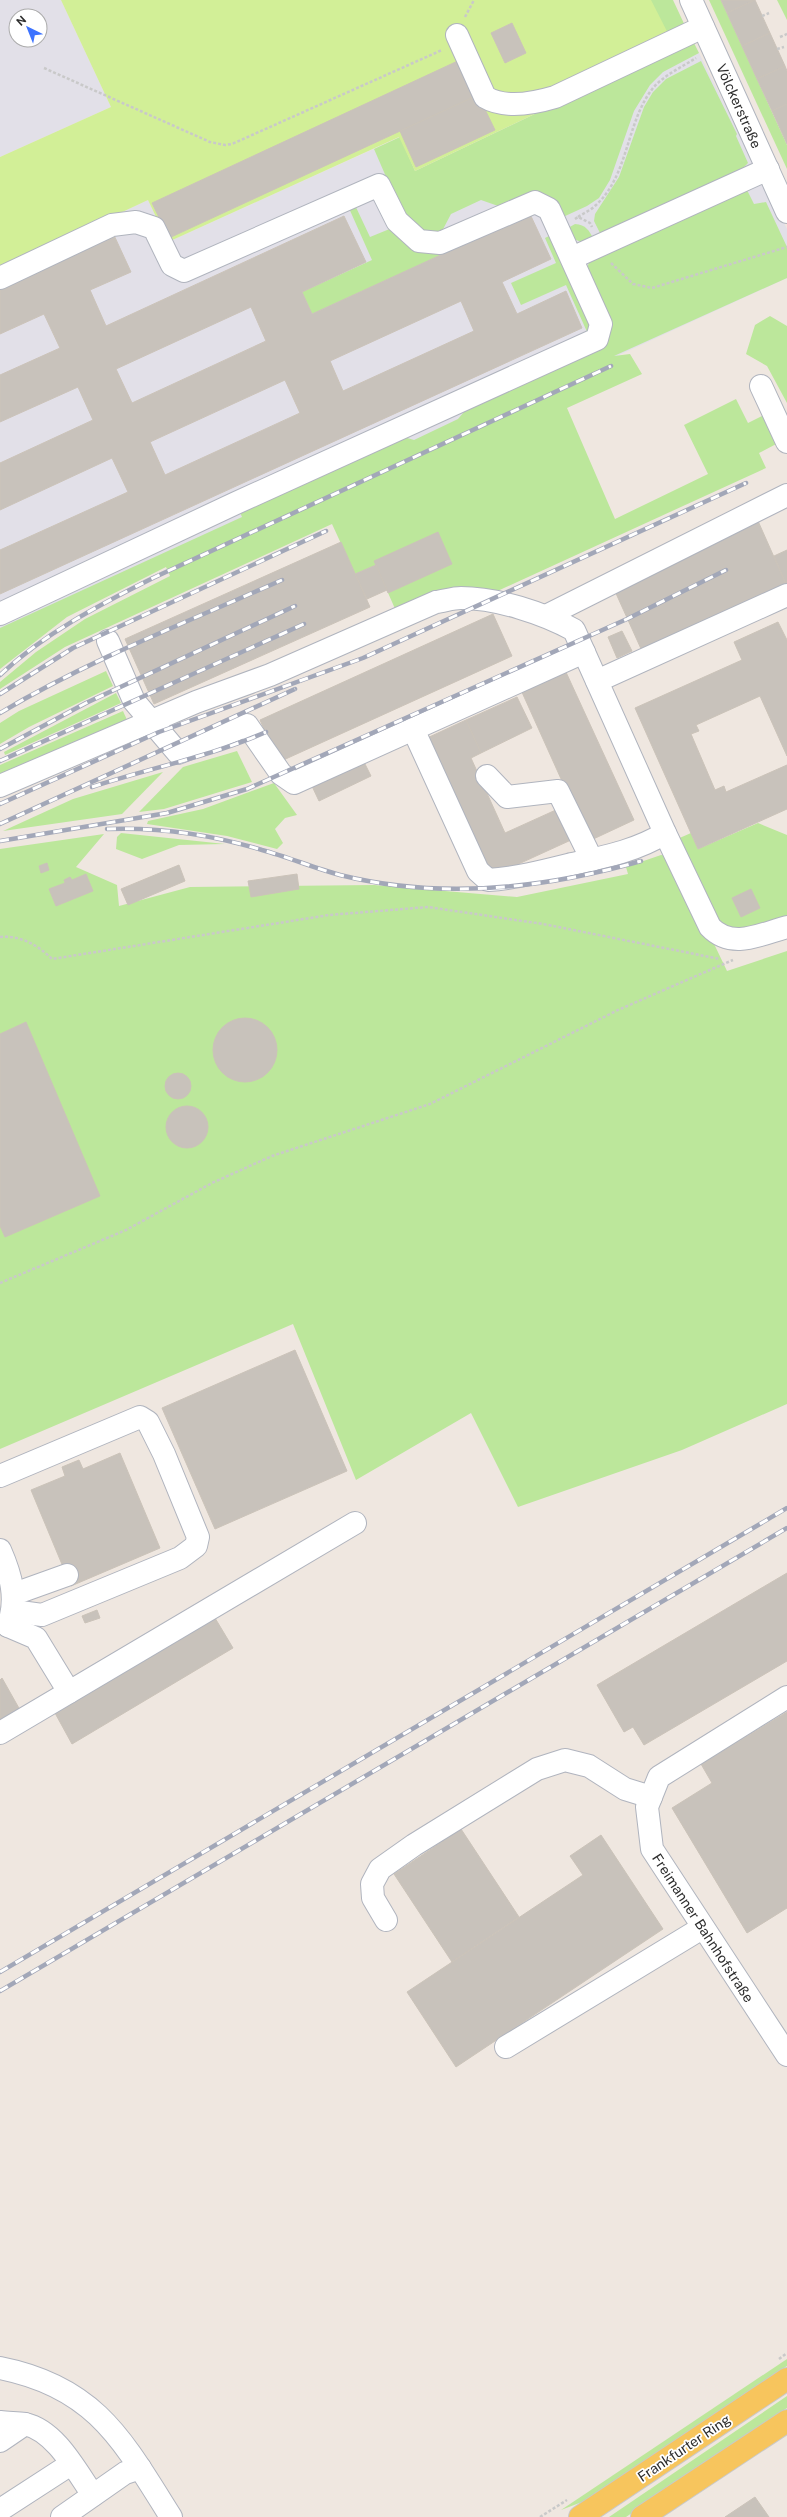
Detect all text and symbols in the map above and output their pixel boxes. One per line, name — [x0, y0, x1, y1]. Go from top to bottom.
north arrow — [8, 8, 48, 48]
text: N — [14, 13, 28, 28]
street label: Völckerstraße — [713, 61, 765, 151]
street label: Freimanner Bahnhofstraße — [649, 1851, 757, 2005]
street label: Frankfurter Ring — [635, 2411, 734, 2485]

